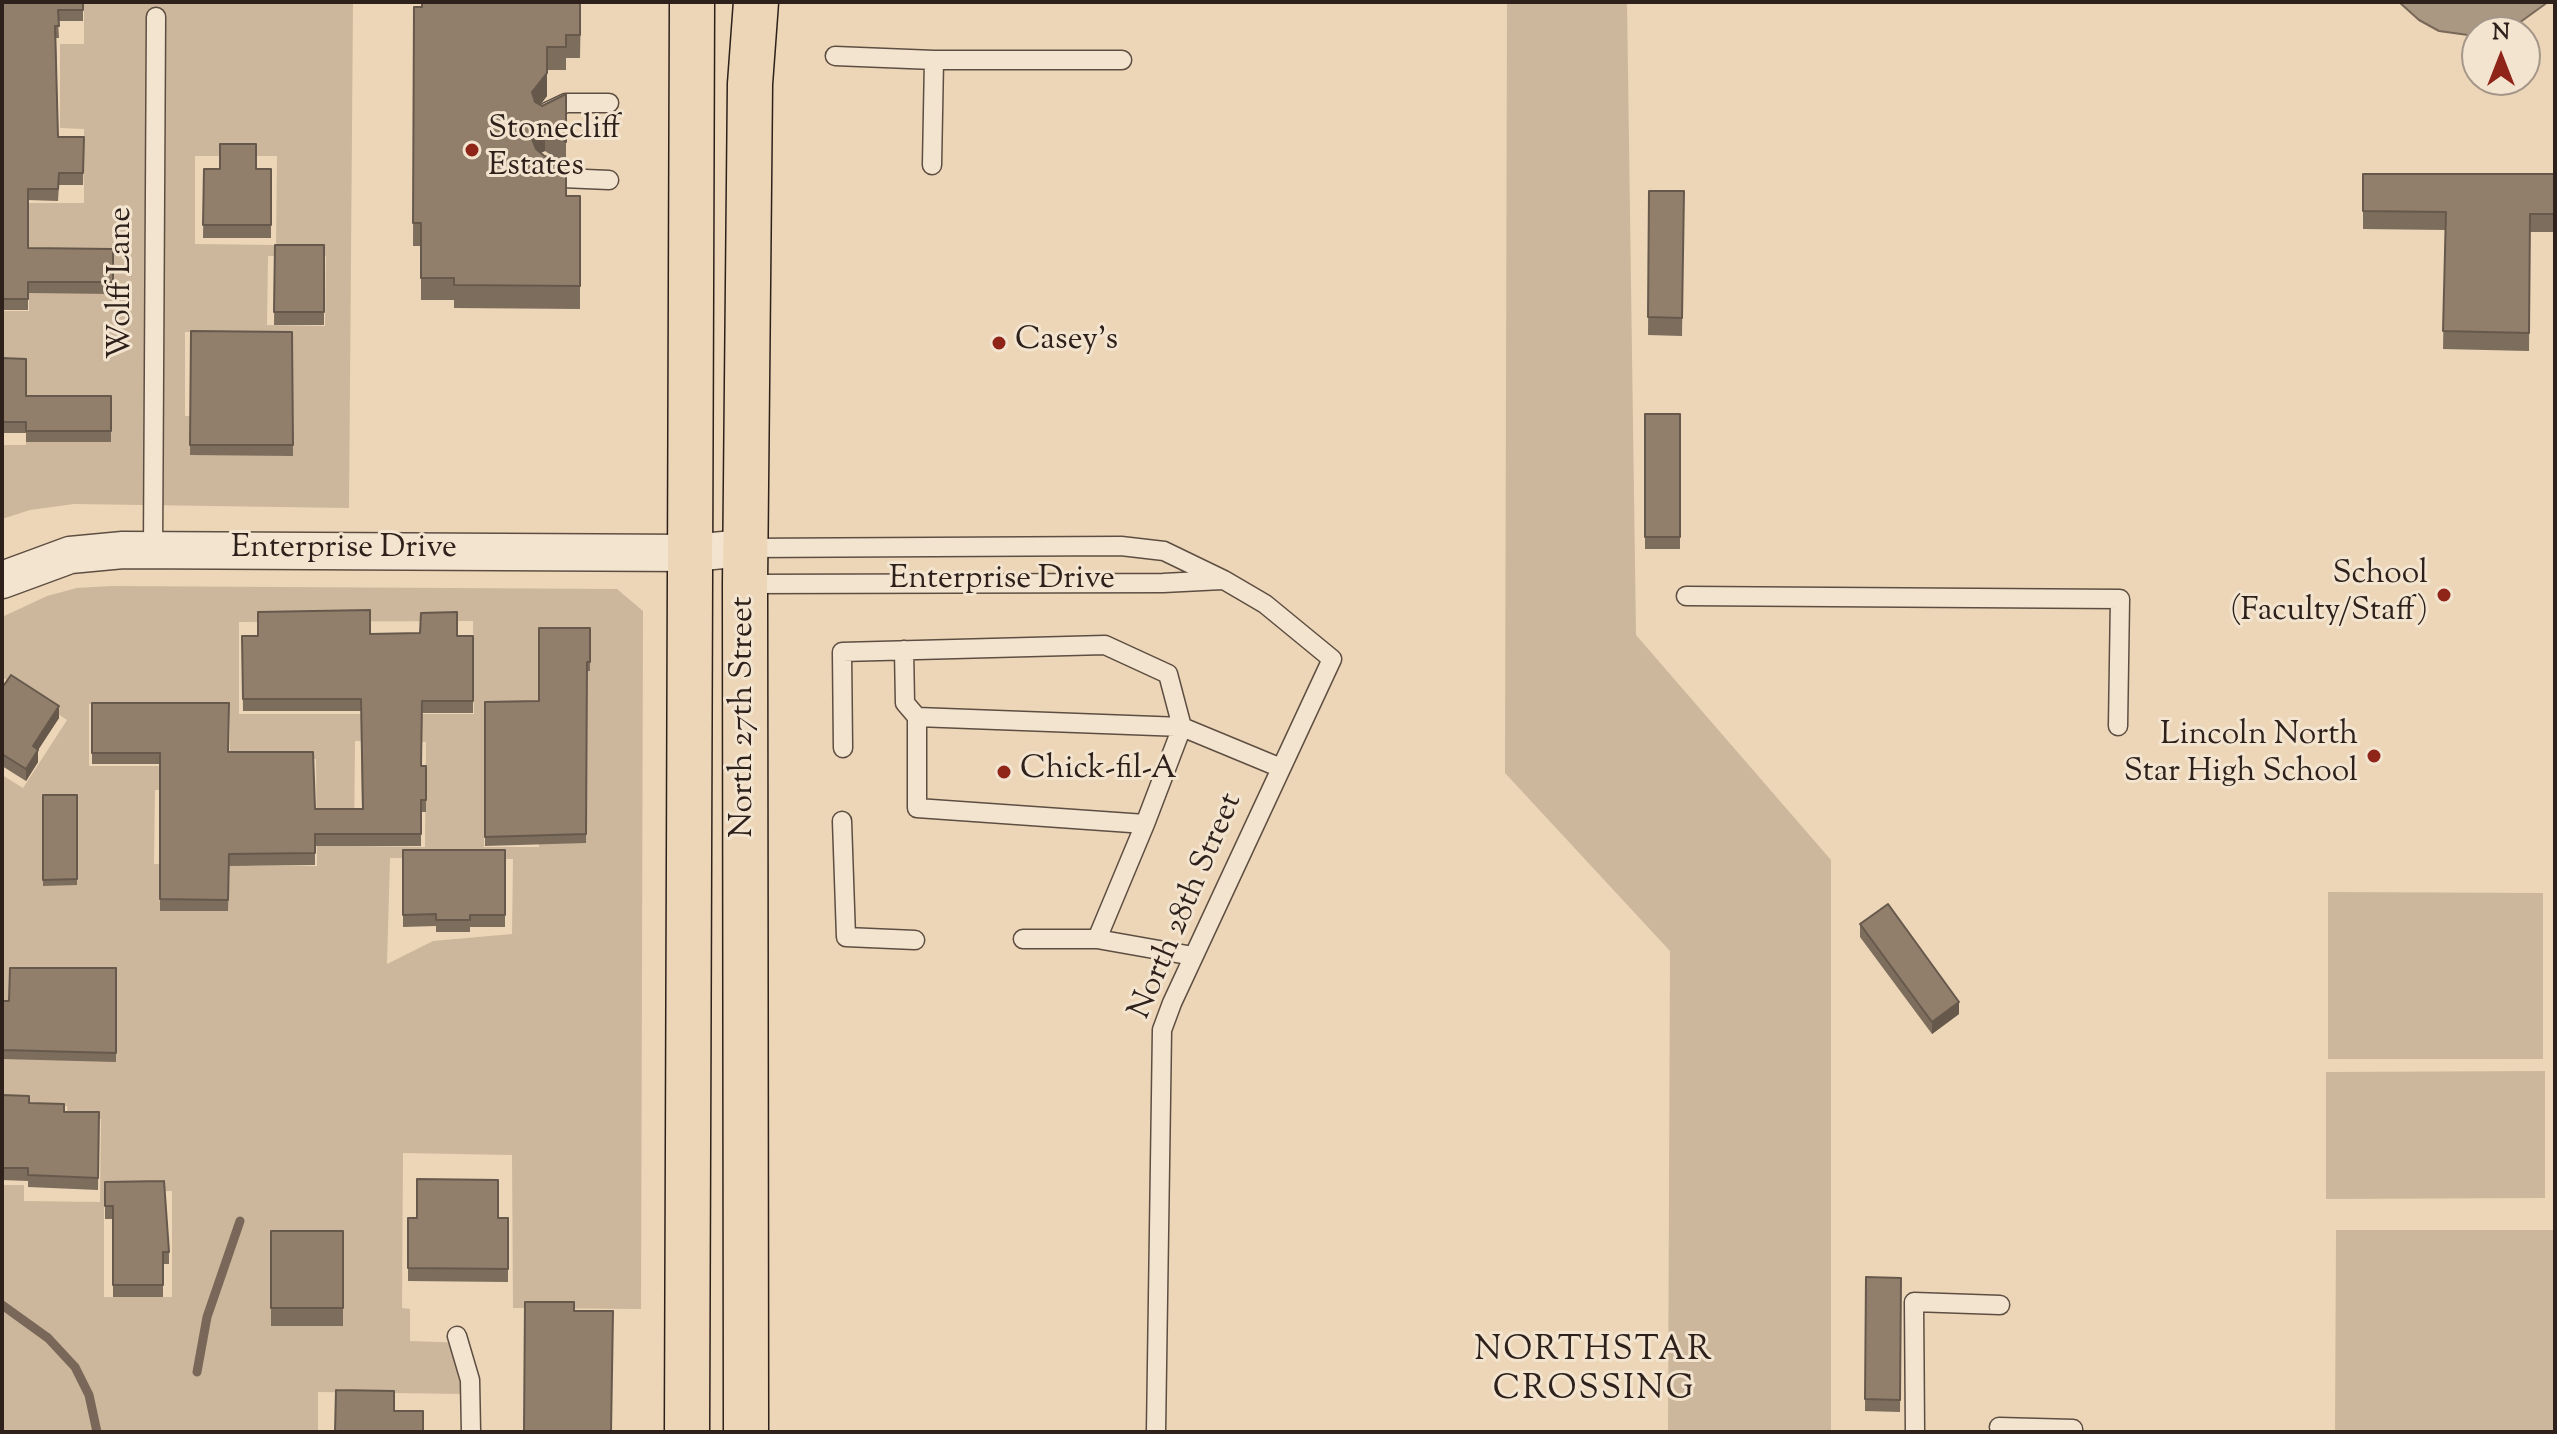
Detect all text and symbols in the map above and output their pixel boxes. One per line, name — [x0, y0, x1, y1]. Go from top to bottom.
north arrow — [2461, 16, 2541, 96]
text: N — [2492, 18, 2510, 50]
place label: Stonecliff Estates — [488, 113, 621, 188]
marker: Stonecliff Estates — [463, 141, 481, 159]
street label: Wolff Lane — [105, 207, 143, 359]
place label: Casey's — [1015, 324, 1118, 362]
marker: Casey's — [990, 334, 1008, 352]
street label: Enterprise Drive — [231, 532, 457, 570]
place label: School (Faculty/Staff) — [2230, 558, 2428, 633]
street label: Enterprise Drive — [889, 563, 1115, 601]
marker: School (Faculty/Staff) — [2435, 586, 2453, 604]
street label: North 27th Street — [727, 596, 765, 838]
place label: Lincoln North Star High School — [2124, 719, 2358, 794]
marker: Lincoln North Star High School — [2365, 747, 2383, 765]
place label: Chick-fil-A — [1020, 753, 1177, 791]
marker: Chick-fil-A — [995, 763, 1013, 781]
street label: North 28th Street — [1123, 788, 1253, 1026]
district label: NORTHSTAR CROSSING — [1474, 1333, 1714, 1412]

